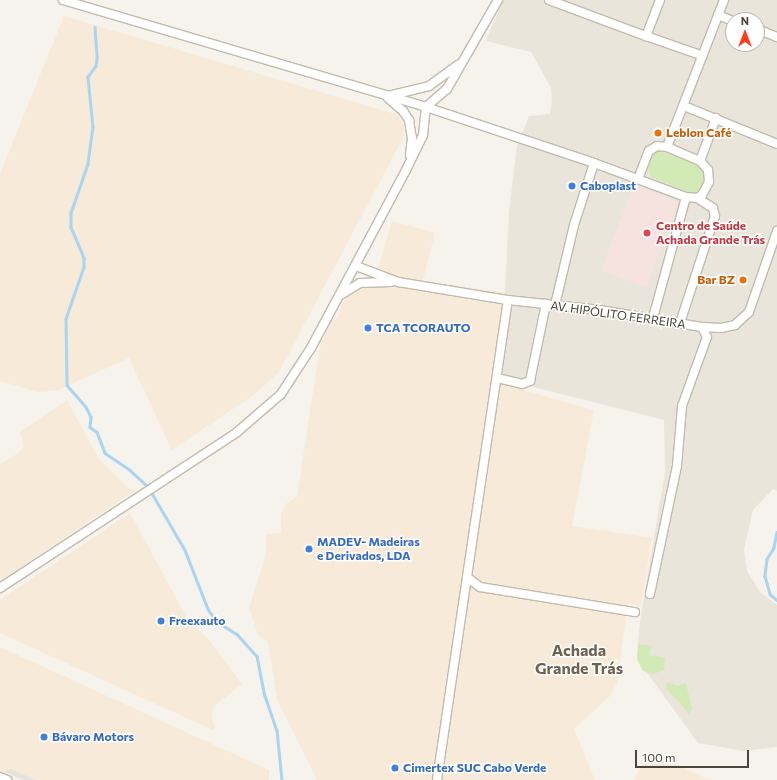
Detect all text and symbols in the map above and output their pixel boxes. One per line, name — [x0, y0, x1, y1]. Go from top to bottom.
north arrow — [725, 12, 765, 52]
text: N — [741, 14, 749, 27]
place label: Leblon Café — [666, 126, 732, 140]
marker: Leblon Café — [653, 128, 663, 138]
place label: Caboplast — [580, 179, 636, 193]
marker: Caboplast — [567, 181, 577, 191]
place label: Centro de Saúde Achada Grande Trás — [656, 219, 765, 247]
marker: Centro de Saúde Achada Grande Trás — [641, 227, 653, 239]
place label: Bar BZ — [697, 273, 735, 287]
marker: Bar BZ — [738, 275, 748, 285]
street label: AV. HIPÓLITO FERREIRA — [550, 298, 686, 332]
place label: TCA TCORAUTO — [376, 321, 471, 335]
marker: TCA TCORAUTO — [363, 323, 373, 333]
place label: MADEV- Madeiras e Derivados, LDA — [317, 535, 420, 563]
marker: MADEV- Madeiras e Derivados, LDA — [304, 544, 314, 554]
place label: Freexauto — [169, 614, 225, 628]
marker: Freexauto — [156, 616, 166, 626]
district label: Achada Grande Trás — [535, 640, 623, 678]
place label: Bávaro Motors — [52, 730, 134, 744]
marker: Bávaro Motors — [39, 732, 49, 742]
scale bar — [637, 742, 751, 768]
text: 100 m — [642, 750, 676, 764]
place label: Cimertex SUC Cabo Verde — [403, 761, 546, 775]
marker: Cimertex SUC Cabo Verde — [390, 763, 400, 773]

